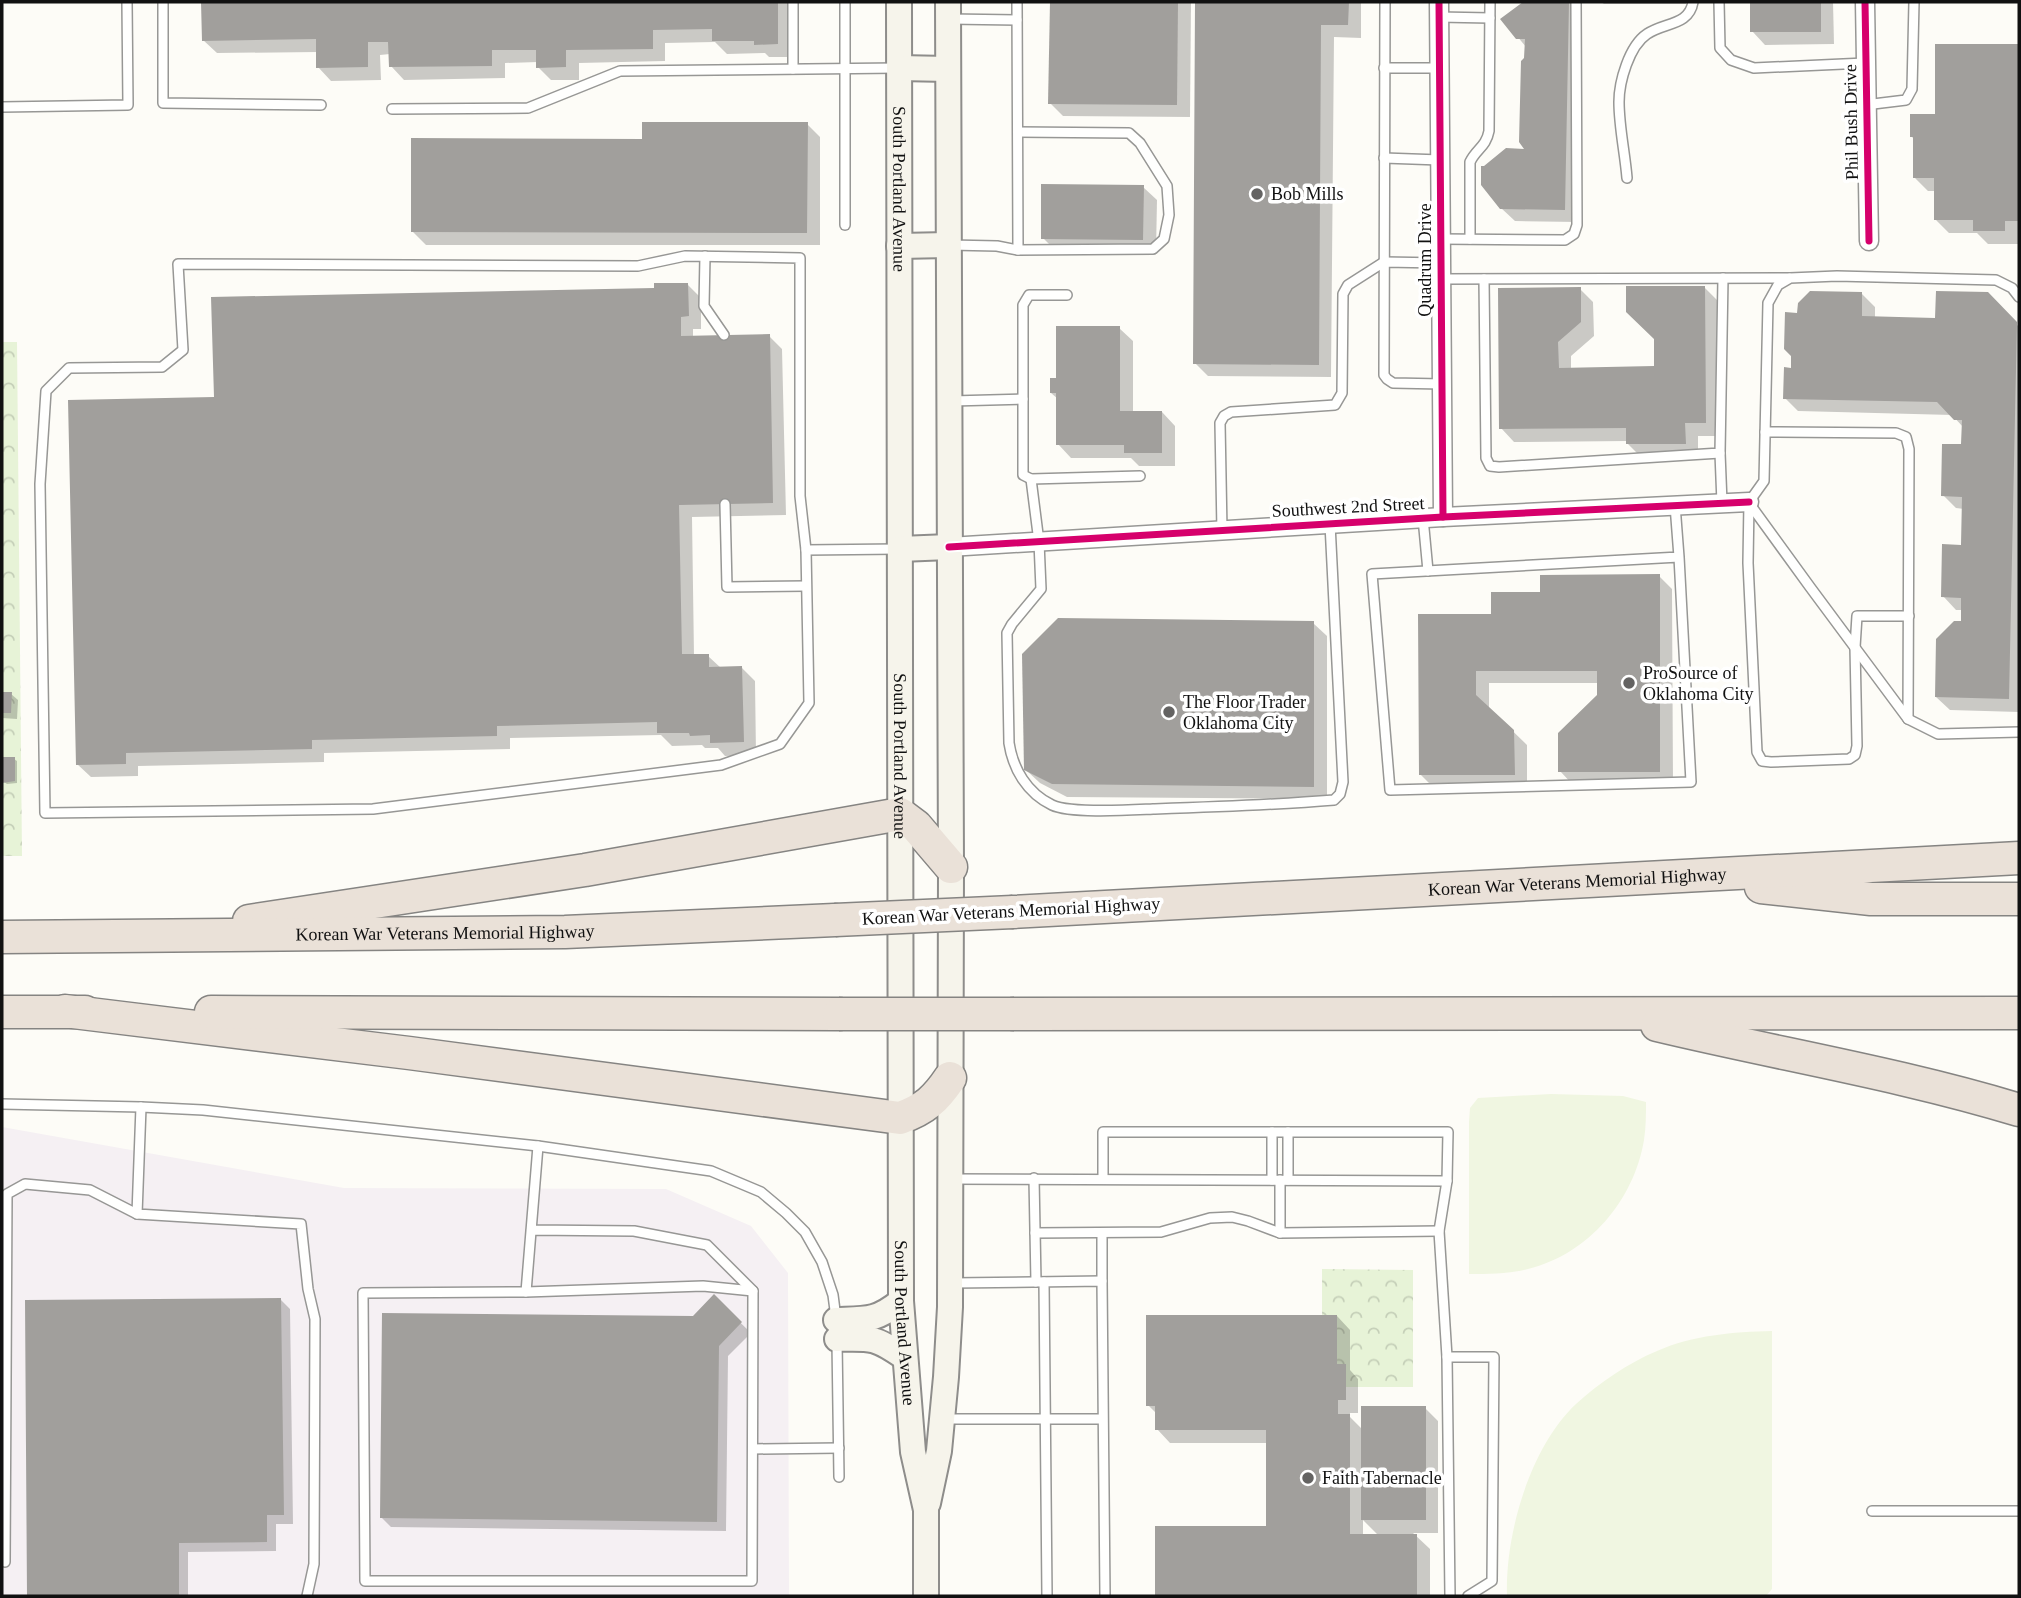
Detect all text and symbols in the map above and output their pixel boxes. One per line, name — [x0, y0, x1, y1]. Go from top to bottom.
street label: Phil Bush Drive — [1840, 64, 1862, 180]
street label: South Portland Avenue — [889, 106, 909, 272]
place label: Bob Mills — [1271, 184, 1344, 204]
marker: Bob Mills — [1249, 186, 1265, 202]
street label: Quadrum Drive — [1415, 203, 1435, 317]
street label: Southwest 2nd Street — [1271, 493, 1425, 521]
place label: ProSource of Oklahoma City — [1643, 663, 1754, 704]
street label: South Portland Avenue — [890, 673, 910, 839]
marker: ProSource of Oklahoma City — [1621, 675, 1637, 691]
place label: The Floor Trader Oklahoma City — [1183, 692, 1306, 733]
marker: The Floor Trader Oklahoma City — [1161, 704, 1177, 720]
street label: Korean War Veterans Memorial Highway — [1427, 864, 1727, 900]
street label: Korean War Veterans Memorial Highway — [861, 893, 1161, 929]
street label: Korean War Veterans Memorial Highway — [295, 921, 595, 944]
street label: South Portland Avenue — [891, 1240, 919, 1406]
place label: Faith Tabernacle — [1322, 1468, 1442, 1488]
marker: Faith Tabernacle — [1300, 1470, 1316, 1486]

